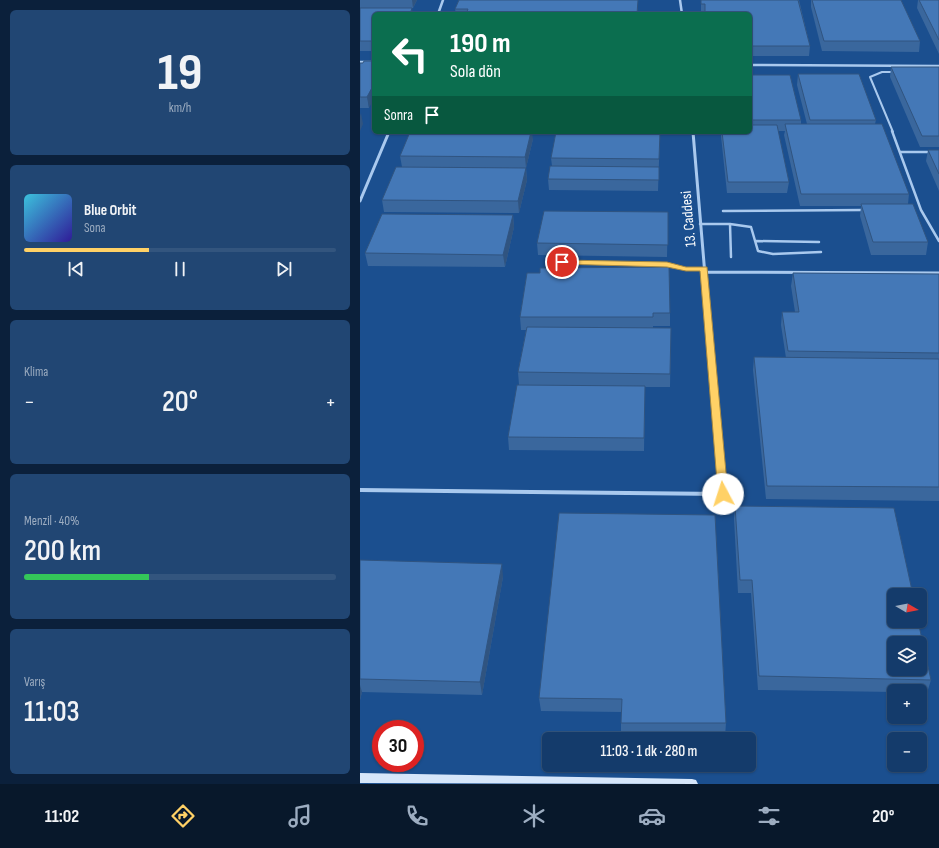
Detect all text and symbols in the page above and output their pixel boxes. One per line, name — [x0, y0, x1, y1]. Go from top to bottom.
text: 190 m — [450, 27, 511, 60]
icon: left — [384, 28, 436, 80]
text: 19 — [157, 42, 203, 105]
text: Sola dön — [450, 61, 501, 82]
text: km/h — [169, 100, 191, 116]
icon: arrive — [421, 104, 443, 126]
text: Sonra — [384, 106, 413, 125]
street label: 13. Caddesi — [677, 190, 700, 248]
text: Blue Orbit — [84, 201, 136, 220]
text: Sona — [84, 220, 106, 236]
pin — [545, 245, 579, 279]
icon: arrive — [551, 251, 573, 273]
icon: previous — [65, 258, 87, 280]
icon: pause — [169, 258, 191, 280]
icon: next — [273, 258, 295, 280]
text: Klima — [24, 364, 48, 380]
text: 20° — [162, 384, 198, 420]
text: − — [24, 389, 35, 416]
text: + — [325, 389, 336, 416]
position arrow — [702, 473, 744, 515]
text: Menzil · 40% — [24, 513, 79, 529]
text: 200 km — [24, 533, 101, 569]
north arrow — [887, 588, 927, 628]
map controls — [887, 588, 927, 772]
button: layers — [887, 636, 927, 676]
text: Varış — [24, 674, 45, 690]
button: + — [887, 684, 927, 724]
text: 11:03 — [24, 694, 80, 730]
speed limit sign: 30 — [372, 720, 424, 772]
button: − — [887, 732, 927, 772]
text: 11:03 · 1 dk · 280 m — [601, 742, 697, 761]
icon: directions — [169, 802, 197, 830]
icon: music — [286, 802, 314, 830]
icon: phone — [403, 802, 431, 830]
icon: climate — [520, 802, 548, 830]
icon: car — [638, 802, 666, 830]
icon: filters — [755, 802, 783, 830]
text: 11:02 — [45, 806, 79, 827]
text: 20° — [872, 806, 894, 827]

